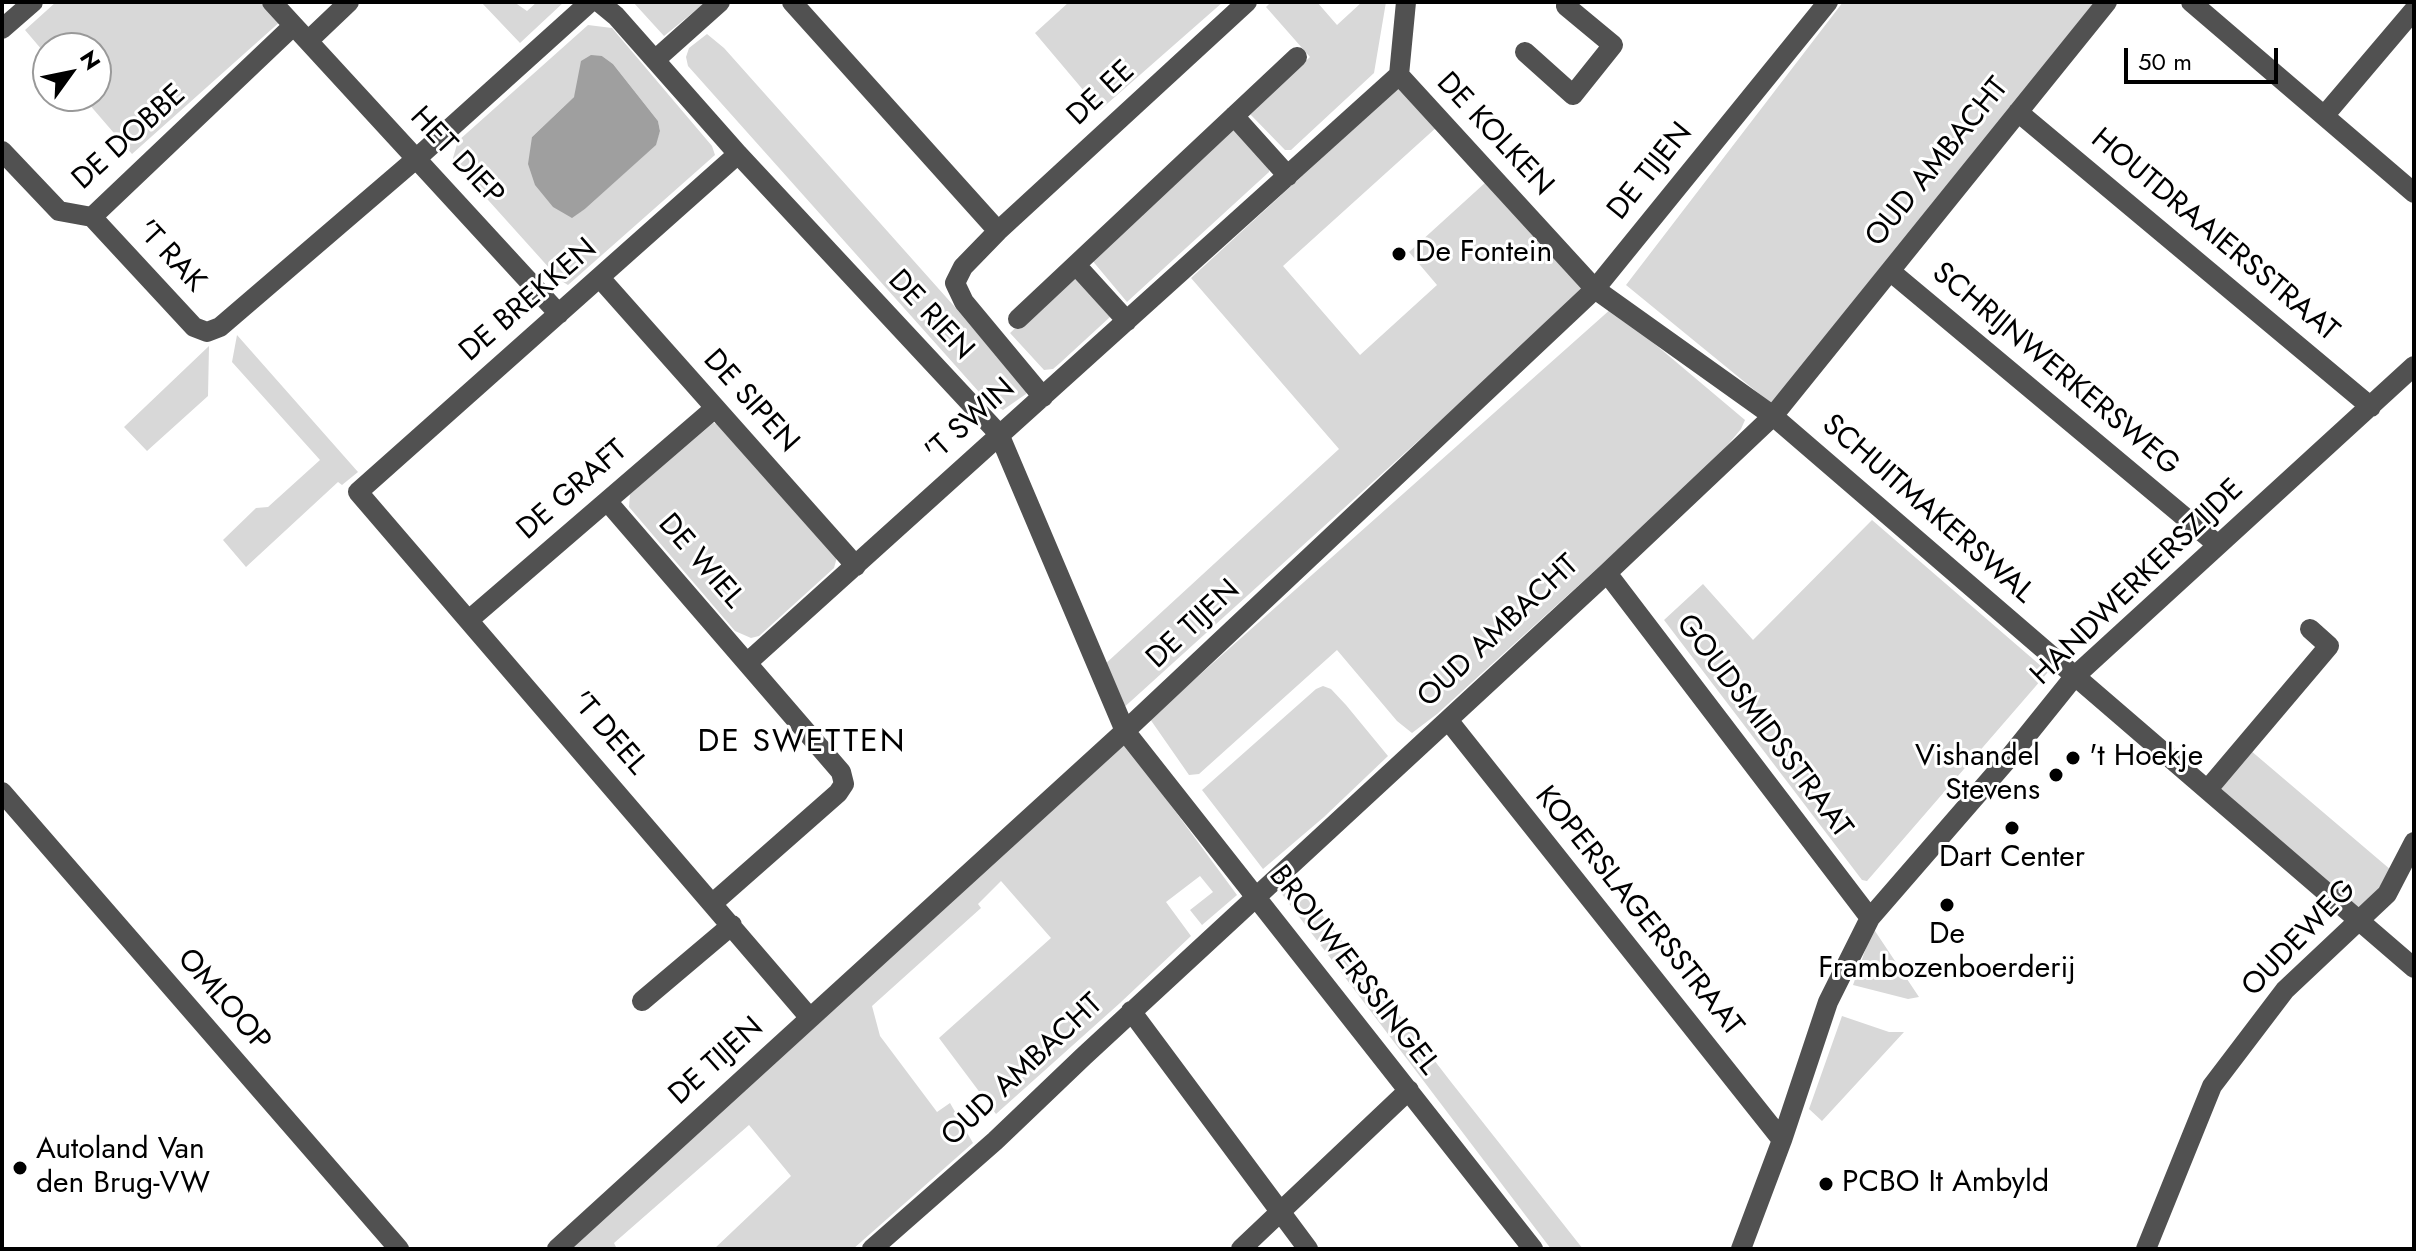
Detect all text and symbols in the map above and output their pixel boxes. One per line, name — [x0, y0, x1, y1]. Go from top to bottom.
north arrow — [32, 32, 112, 112]
scale bar — [2128, 32, 2282, 82]
text: N — [72, 44, 109, 76]
text: 50 m — [2138, 44, 2192, 79]
street label: DE EE — [1061, 54, 1143, 134]
street label: DE KOLKEN — [1428, 66, 1560, 204]
street label: OUD AMBACHT — [1859, 71, 2017, 255]
street label: DE DOBBE — [66, 78, 194, 198]
street label: HET DIEP — [401, 100, 511, 214]
street label: DE TIJEN — [1601, 116, 1701, 228]
street label: HOUTDRAAIERSSTRAAT — [2083, 122, 2345, 350]
street label: 'T RAK — [128, 214, 212, 300]
street label: DE BREKKEN — [453, 232, 605, 370]
place label: De Fontein — [1415, 236, 1552, 272]
marker: De Fontein — [1390, 245, 1408, 263]
street label: SCHRIJNWERKERSWEG — [1924, 256, 2186, 484]
street label: DE RIEN — [879, 264, 981, 368]
street label: DE SIPEN — [695, 343, 805, 461]
street label: 'T SWIN — [919, 371, 1023, 471]
street label: SCHUITMAKERSWAL — [1814, 408, 2040, 612]
street label: DE GRAFT — [511, 434, 635, 548]
street label: HANDWERKERSZIJDE — [2024, 472, 2252, 694]
street label: DE WIEL — [649, 508, 751, 616]
street label: OUD AMBACHT — [1411, 548, 1587, 716]
street label: DE TIJEN — [1140, 573, 1248, 677]
street label: GOUDSMIDSSTRAAT — [1667, 608, 1859, 846]
street label: 'T DEEL — [562, 685, 654, 783]
district label: DE SWETTEN — [698, 724, 906, 762]
place label: Vishandel Stevens — [1915, 740, 2040, 810]
place label: 't Hoekje — [2089, 740, 2203, 776]
marker: 't Hoekje — [2064, 749, 2082, 767]
marker: Vishandel Stevens — [2047, 766, 2065, 784]
street label: KOPERSLAGERSSTRAAT — [1526, 780, 1750, 1044]
marker: Dart Center — [2003, 819, 2021, 837]
place label: Dart Center — [1939, 841, 2085, 877]
street label: BROUWERSSINGEL — [1260, 859, 1446, 1083]
street label: OUDEWEG — [2235, 873, 2365, 1005]
marker: De Frambozenboerderij — [1938, 896, 1956, 914]
place label: De Frambozenboerderij — [1818, 918, 2076, 988]
street label: OMLOOP — [169, 942, 277, 1060]
street label: OUD AMBACHT — [935, 987, 1111, 1155]
street label: DE TIJEN — [663, 1010, 771, 1114]
place label: Autoland Van den Brug-VW — [36, 1133, 210, 1204]
marker: Autoland Van den Brug-VW — [11, 1159, 29, 1177]
place label: PCBO It Ambyld — [1842, 1166, 2049, 1202]
marker: PCBO It Ambyld — [1817, 1175, 1835, 1193]

